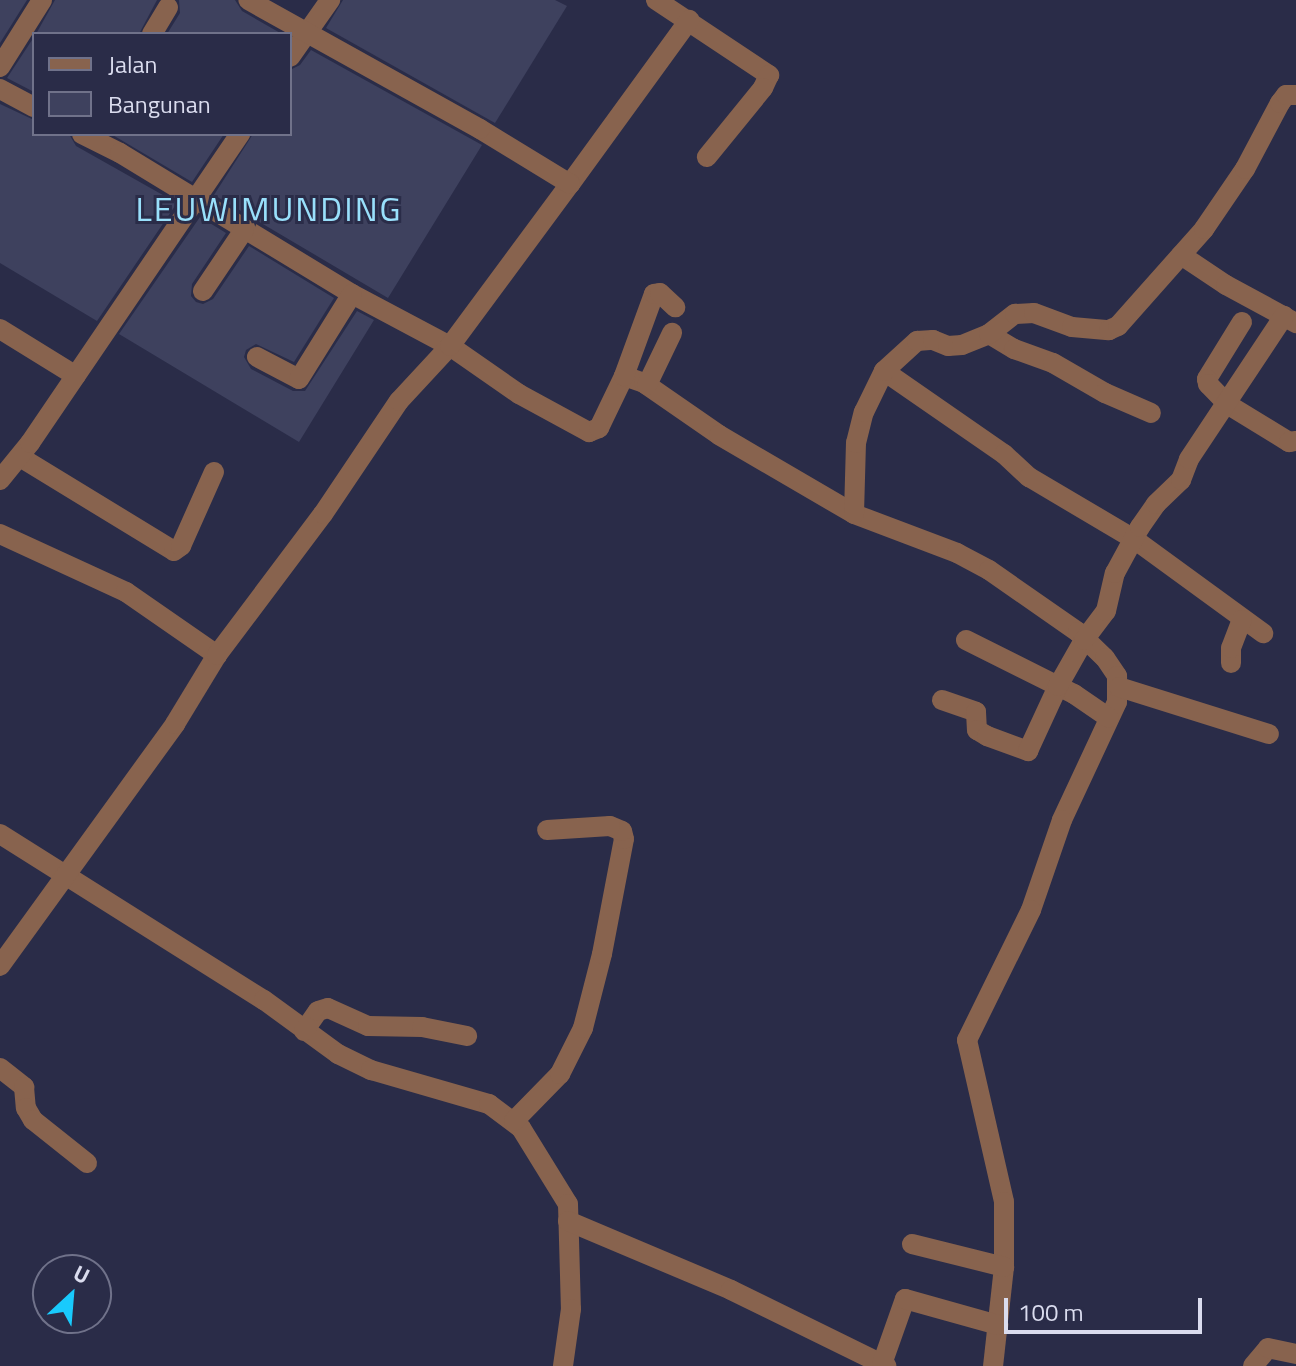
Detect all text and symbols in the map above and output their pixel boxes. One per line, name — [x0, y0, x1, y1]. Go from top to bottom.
legend — [32, 32, 292, 136]
text: Jalan — [108, 46, 157, 82]
text: Bangunan — [108, 86, 211, 122]
district label: LEUWIMUNDING — [135, 189, 403, 229]
north arrow — [32, 1254, 112, 1334]
text: U — [68, 1256, 96, 1293]
scale bar — [1008, 1282, 1206, 1332]
text: 100 m — [1018, 1294, 1084, 1330]

